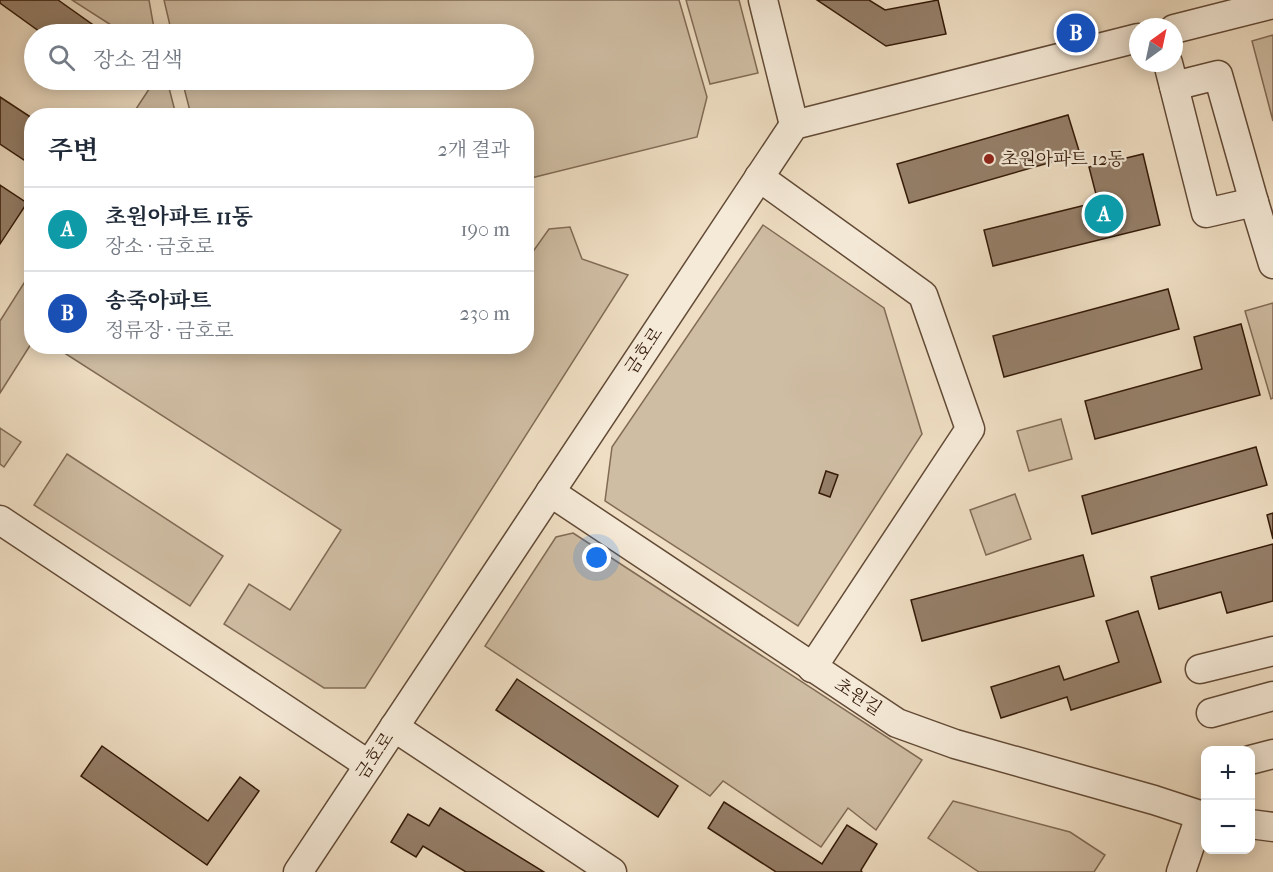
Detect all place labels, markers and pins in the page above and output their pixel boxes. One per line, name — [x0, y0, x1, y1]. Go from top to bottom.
pin: B — [1056, 10, 1096, 56]
place label: 초원아파트 12동 — [1001, 149, 1125, 170]
marker: 초원아파트 12동 — [982, 152, 996, 166]
pin: A — [1084, 192, 1124, 236]

